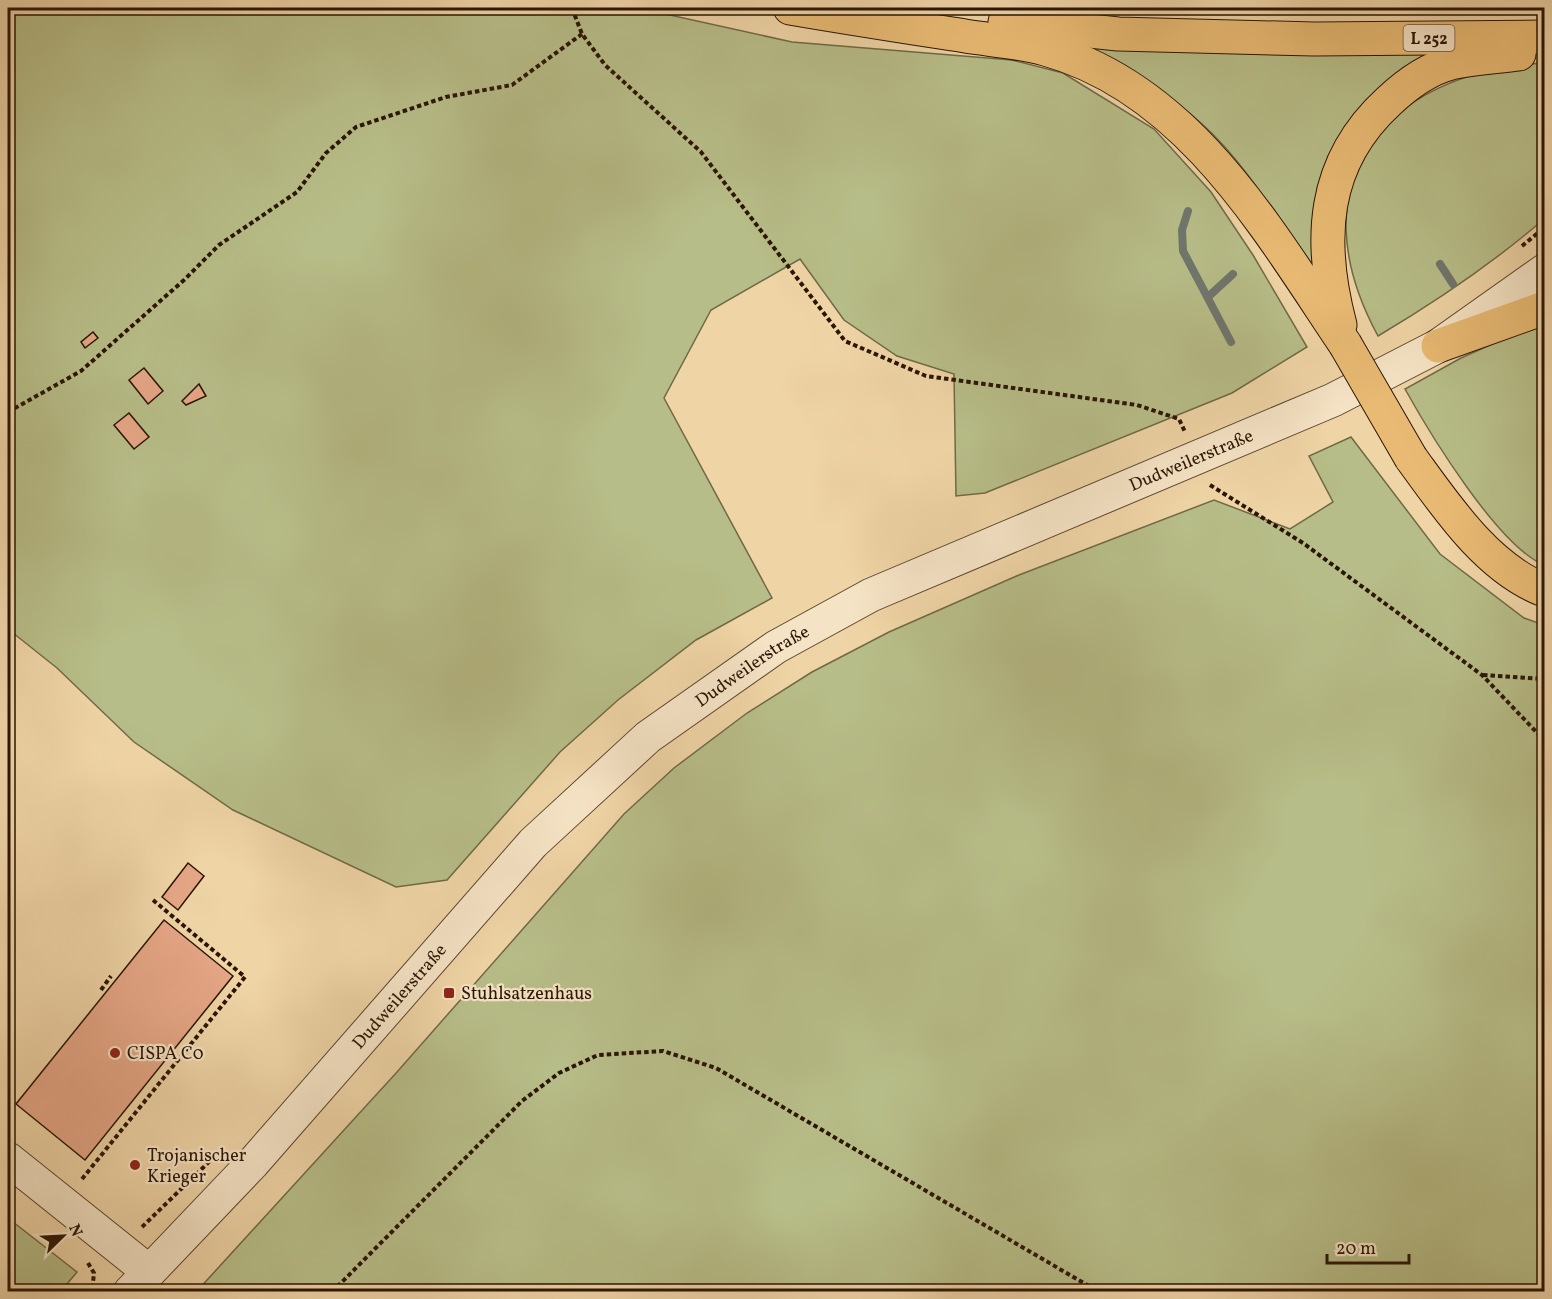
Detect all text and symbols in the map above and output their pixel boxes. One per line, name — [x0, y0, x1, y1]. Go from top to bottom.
road number: L 252 — [1404, 25, 1454, 51]
street label: Dudweilerstraße — [1126, 424, 1258, 499]
street label: Dudweilerstraße — [691, 620, 814, 714]
street label: Dudweilerstraße — [347, 939, 453, 1055]
place label: Stuhlsatzenhaus — [461, 982, 592, 1007]
marker: Stuhlsatzenhaus — [442, 986, 456, 1000]
place label: CISPA C0 — [127, 1042, 204, 1067]
marker: CISPA C0 — [108, 1046, 122, 1060]
place label: Trojanischer Krieger — [147, 1144, 247, 1190]
marker: Trojanischer Krieger — [128, 1158, 142, 1172]
north arrow — [33, 1206, 93, 1266]
text: N — [62, 1221, 87, 1241]
scale bar — [1327, 1227, 1410, 1265]
text: 20 m — [1336, 1237, 1376, 1262]

